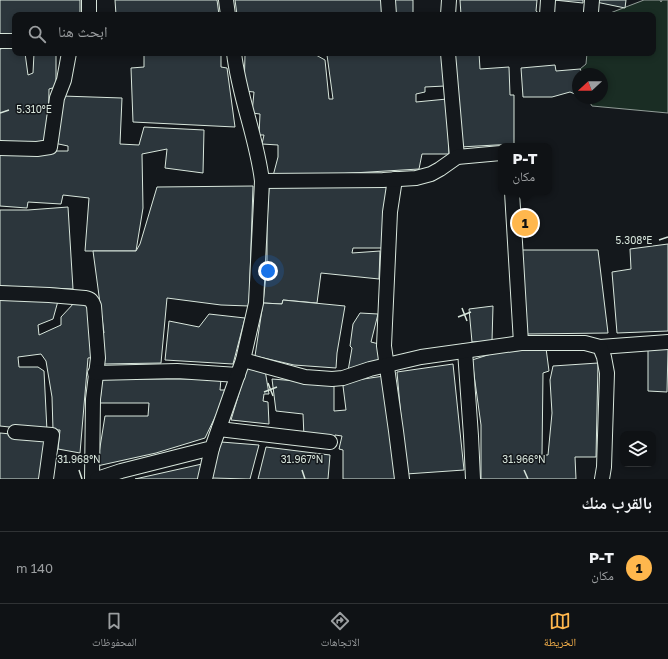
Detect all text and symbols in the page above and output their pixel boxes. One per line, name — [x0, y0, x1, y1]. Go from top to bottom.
search box — [12, 12, 656, 56]
text: ابحث هنا — [58, 22, 108, 40]
icon: search — [26, 23, 48, 45]
north arrow — [572, 68, 608, 104]
text: 5.310°E — [16, 103, 52, 115]
popup — [498, 143, 552, 195]
text: P-T — [512, 149, 538, 167]
text: مكان — [512, 168, 535, 184]
pin: 1 — [512, 208, 538, 238]
text: 5.308°E — [616, 234, 652, 246]
your location — [258, 261, 278, 281]
map controls — [620, 431, 656, 467]
button: layers — [620, 431, 656, 467]
text: 31.968°N — [57, 453, 101, 465]
text: 31.967°N — [281, 453, 323, 465]
text: 31.966°N — [502, 453, 546, 465]
text: بالقرب منك — [581, 492, 652, 513]
text: P-T — [589, 548, 614, 566]
text: 140 m — [16, 560, 53, 576]
text: 1 — [636, 560, 642, 576]
text: مكان — [591, 567, 614, 583]
tab: المحفوظات — [92, 610, 137, 653]
tab: الاتجاهات — [321, 610, 360, 653]
tab: الخريطة — [544, 610, 576, 653]

